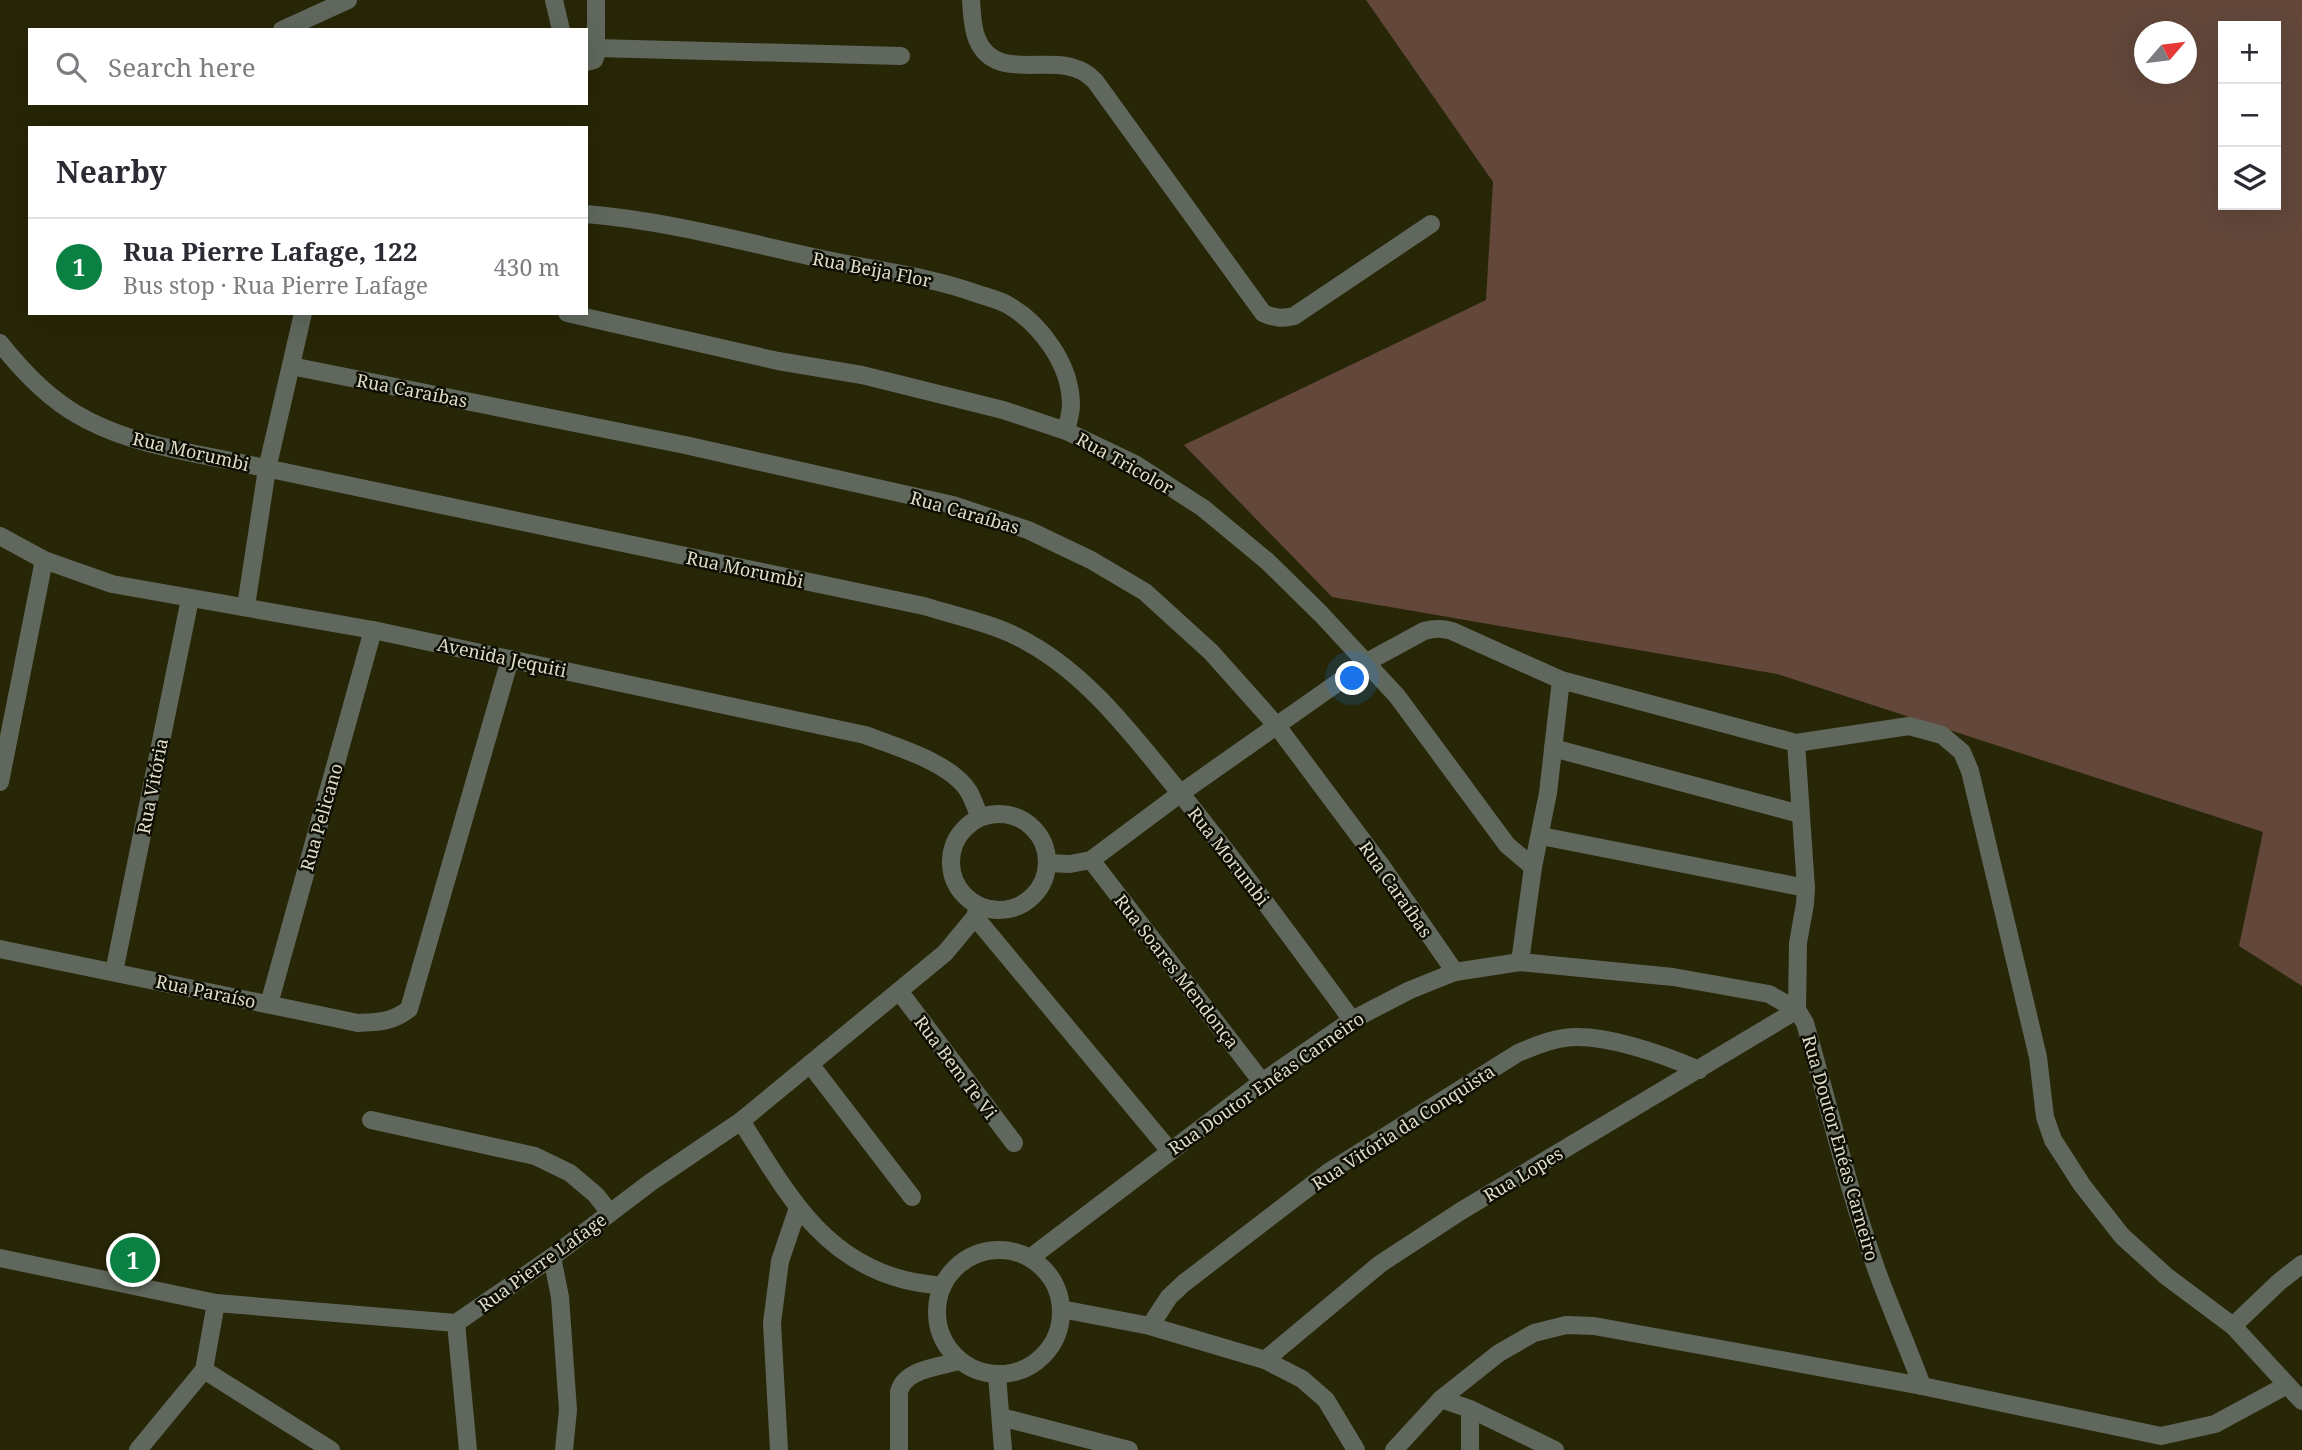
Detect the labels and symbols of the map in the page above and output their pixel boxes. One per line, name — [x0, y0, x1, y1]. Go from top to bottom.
north arrow — [2134, 21, 2197, 84]
street label: Rua Beija Flor — [811, 246, 934, 292]
street label: Rua Caraíbas — [354, 367, 470, 413]
street label: Rua Morumbi — [130, 426, 252, 476]
street label: Rua Tricolor — [1072, 427, 1178, 500]
street label: Rua Caraíbas — [908, 485, 1022, 539]
street label: Rua Morumbi — [684, 545, 806, 593]
street label: Avenida Jequiti — [435, 632, 569, 682]
your location — [1335, 661, 1369, 695]
street label: Rua Vitória — [131, 736, 173, 836]
street label: Rua Pelicano — [294, 760, 348, 874]
street label: Rua Morumbi — [1183, 802, 1275, 910]
street label: Rua Caraíbas — [1354, 836, 1438, 942]
street label: Rua Soares Mendonça — [1109, 889, 1245, 1053]
street label: Rua Paraíso — [154, 969, 258, 1013]
street label: Rua Doutor Enéas Carneiro — [1163, 1006, 1369, 1160]
street label: Rua Bem Te Vi — [909, 1010, 1003, 1124]
street label: Rua Doutor Enéas Carneiro — [1797, 1032, 1885, 1264]
street label: Rua Vitória da Conquista — [1307, 1059, 1499, 1195]
street label: Rua Lopes — [1479, 1141, 1567, 1207]
street label: Rua Pierre Lafage — [473, 1207, 611, 1317]
pin: 1 — [110, 1234, 156, 1286]

